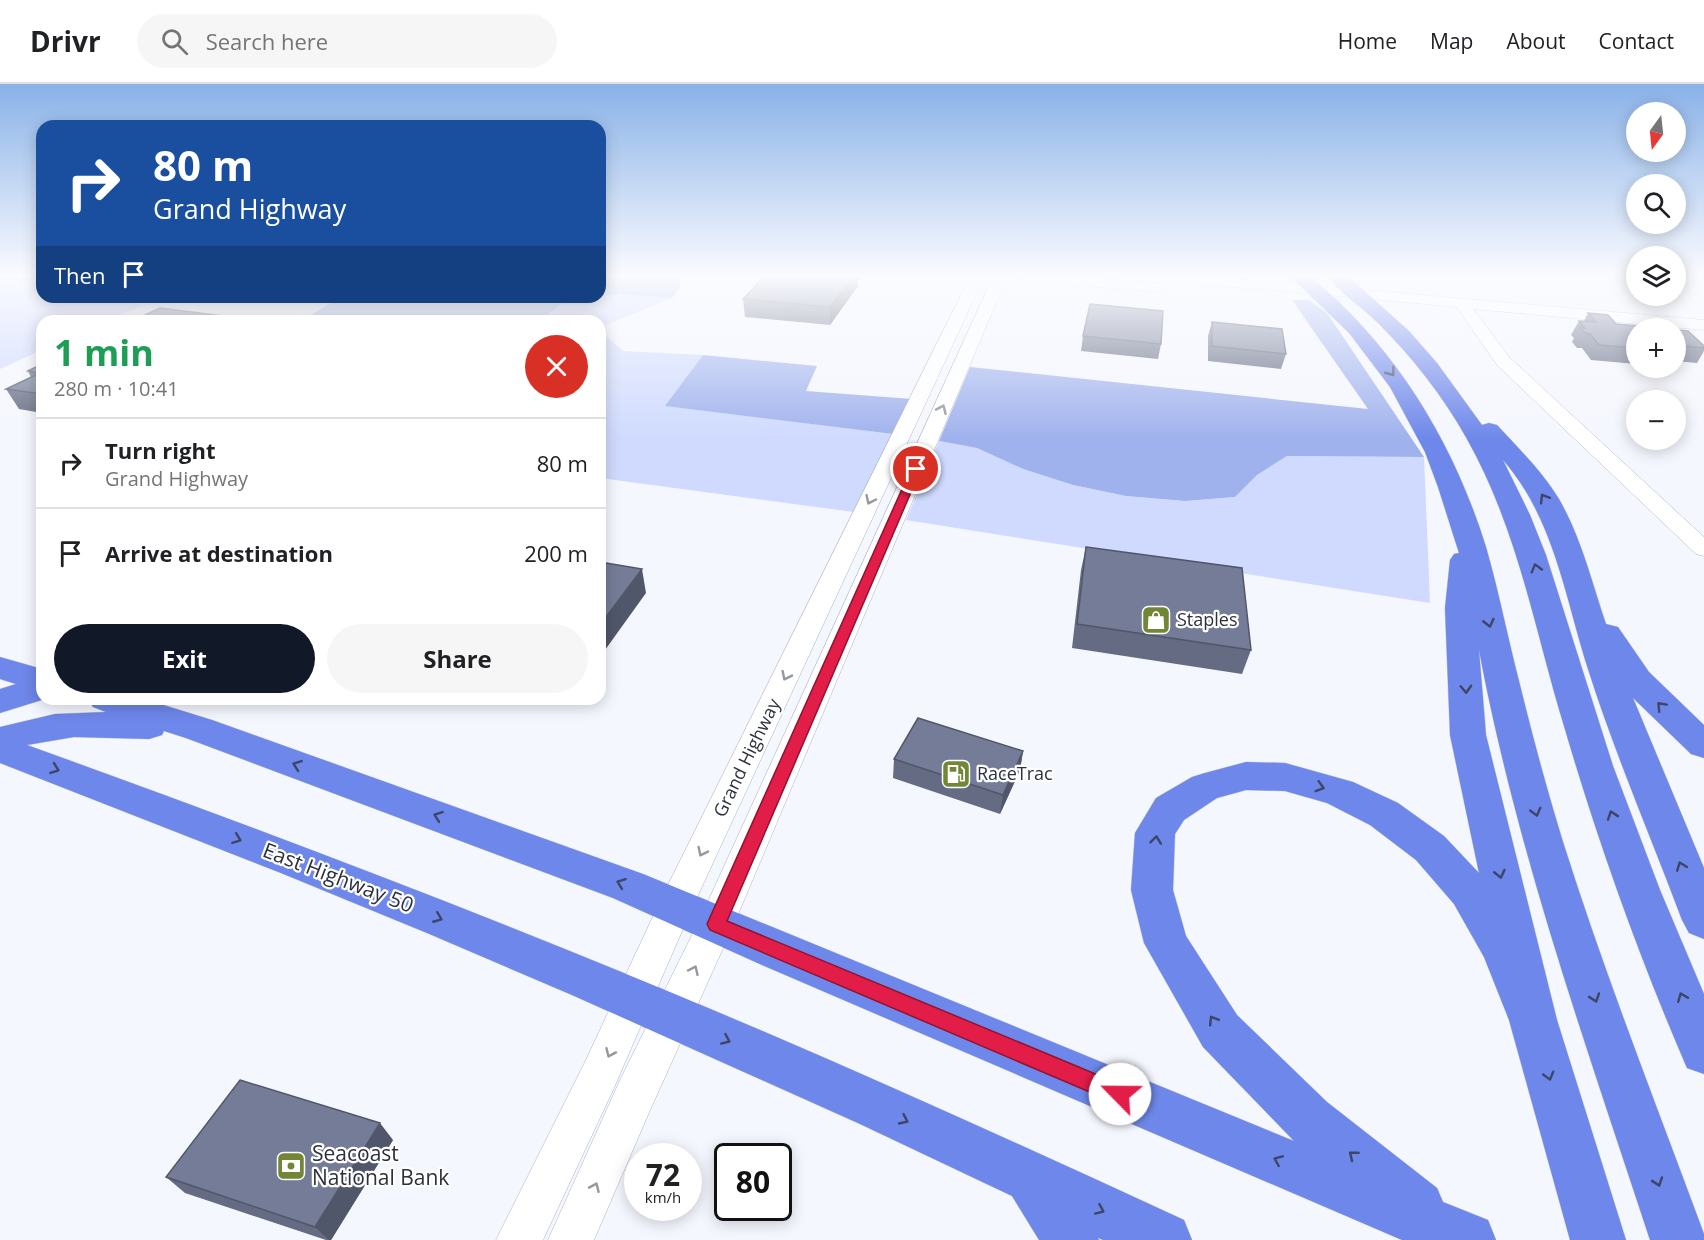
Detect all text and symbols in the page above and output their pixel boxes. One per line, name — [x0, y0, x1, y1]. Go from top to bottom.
search box — [137, 14, 557, 68]
text: Drivr — [30, 22, 101, 60]
icon: search — [158, 25, 191, 58]
text: Search here — [206, 26, 328, 56]
text: Home — [1338, 27, 1397, 55]
text: Map — [1430, 27, 1473, 55]
text: About — [1506, 27, 1566, 55]
text: Contact — [1599, 27, 1674, 55]
north arrow — [1626, 102, 1686, 162]
map controls — [1626, 102, 1686, 450]
text: 80 m — [153, 136, 253, 193]
icon: right — [54, 144, 132, 222]
button: search — [1626, 174, 1686, 234]
text: Grand Highway — [153, 190, 346, 227]
button: layers — [1626, 246, 1686, 306]
icon: arrive — [117, 258, 150, 291]
text: Then — [54, 260, 105, 290]
button: + — [1626, 318, 1686, 378]
text: 1 min — [54, 328, 154, 377]
button: close — [525, 335, 588, 398]
one-way arrow — [1384, 366, 1395, 377]
text: 280 m · 10:41 — [54, 375, 179, 402]
button: − — [1626, 390, 1686, 450]
one-way arrow — [935, 405, 947, 416]
text: Turn right — [105, 435, 216, 465]
pin — [890, 443, 941, 494]
icon: right — [54, 447, 87, 480]
text: 80 m — [537, 448, 588, 478]
icon: arrive — [899, 452, 932, 485]
text: Grand Highway — [105, 465, 248, 492]
one-way arrow — [866, 494, 878, 505]
one-way arrow — [1539, 494, 1551, 504]
icon: arrive — [54, 537, 87, 570]
text: Arrive at destination — [105, 538, 333, 568]
text: 200 m — [524, 538, 588, 568]
one-way arrow — [1531, 563, 1543, 574]
shop icon: Staples — [1140, 604, 1172, 636]
place label: Staples — [1177, 607, 1238, 631]
one-way arrow — [1482, 618, 1495, 628]
button: Exit — [54, 624, 315, 693]
button: Share — [327, 624, 588, 693]
one-way arrow — [782, 670, 794, 681]
one-way arrow — [1459, 684, 1472, 693]
street label: Grand Highway — [707, 694, 786, 821]
one-way arrow — [1657, 702, 1668, 712]
fuel station icon: RaceTrac — [940, 758, 972, 790]
one-way arrow — [292, 759, 303, 772]
place label: RaceTrac — [977, 761, 1053, 785]
one-way arrow — [49, 762, 60, 775]
one-way arrow — [1315, 780, 1325, 792]
one-way arrow — [1529, 806, 1541, 817]
one-way arrow — [1607, 810, 1620, 821]
one-way arrow — [433, 811, 444, 824]
one-way arrow — [231, 832, 242, 844]
street label: East Highway 50 — [259, 835, 418, 919]
one-way arrow — [1149, 835, 1161, 845]
one-way arrow — [698, 846, 710, 857]
one-way arrow — [1676, 862, 1689, 872]
one-way arrow — [1492, 868, 1505, 878]
one-way arrow — [616, 878, 627, 891]
one-way arrow — [432, 911, 443, 923]
one-way arrow — [687, 966, 699, 977]
one-way arrow — [1587, 992, 1600, 1003]
one-way arrow — [1677, 992, 1689, 1003]
one-way arrow — [1208, 1016, 1220, 1026]
one-way arrow — [720, 1032, 731, 1044]
one-way arrow — [605, 1046, 617, 1057]
position arrow — [1088, 1062, 1152, 1126]
one-way arrow — [1542, 1070, 1554, 1081]
one-way arrow — [897, 1112, 908, 1124]
place label: Seacoast National Bank — [312, 1139, 449, 1191]
speed limit sign: 80 — [714, 1143, 792, 1221]
bank icon: Seacoast National Bank — [275, 1150, 307, 1182]
one-way arrow — [1349, 1151, 1360, 1162]
text: 72 — [646, 1154, 680, 1195]
one-way arrow — [1274, 1155, 1285, 1167]
one-way arrow — [1651, 1177, 1664, 1187]
one-way arrow — [587, 1182, 599, 1193]
text: km/h — [645, 1187, 681, 1207]
one-way arrow — [1094, 1202, 1105, 1214]

